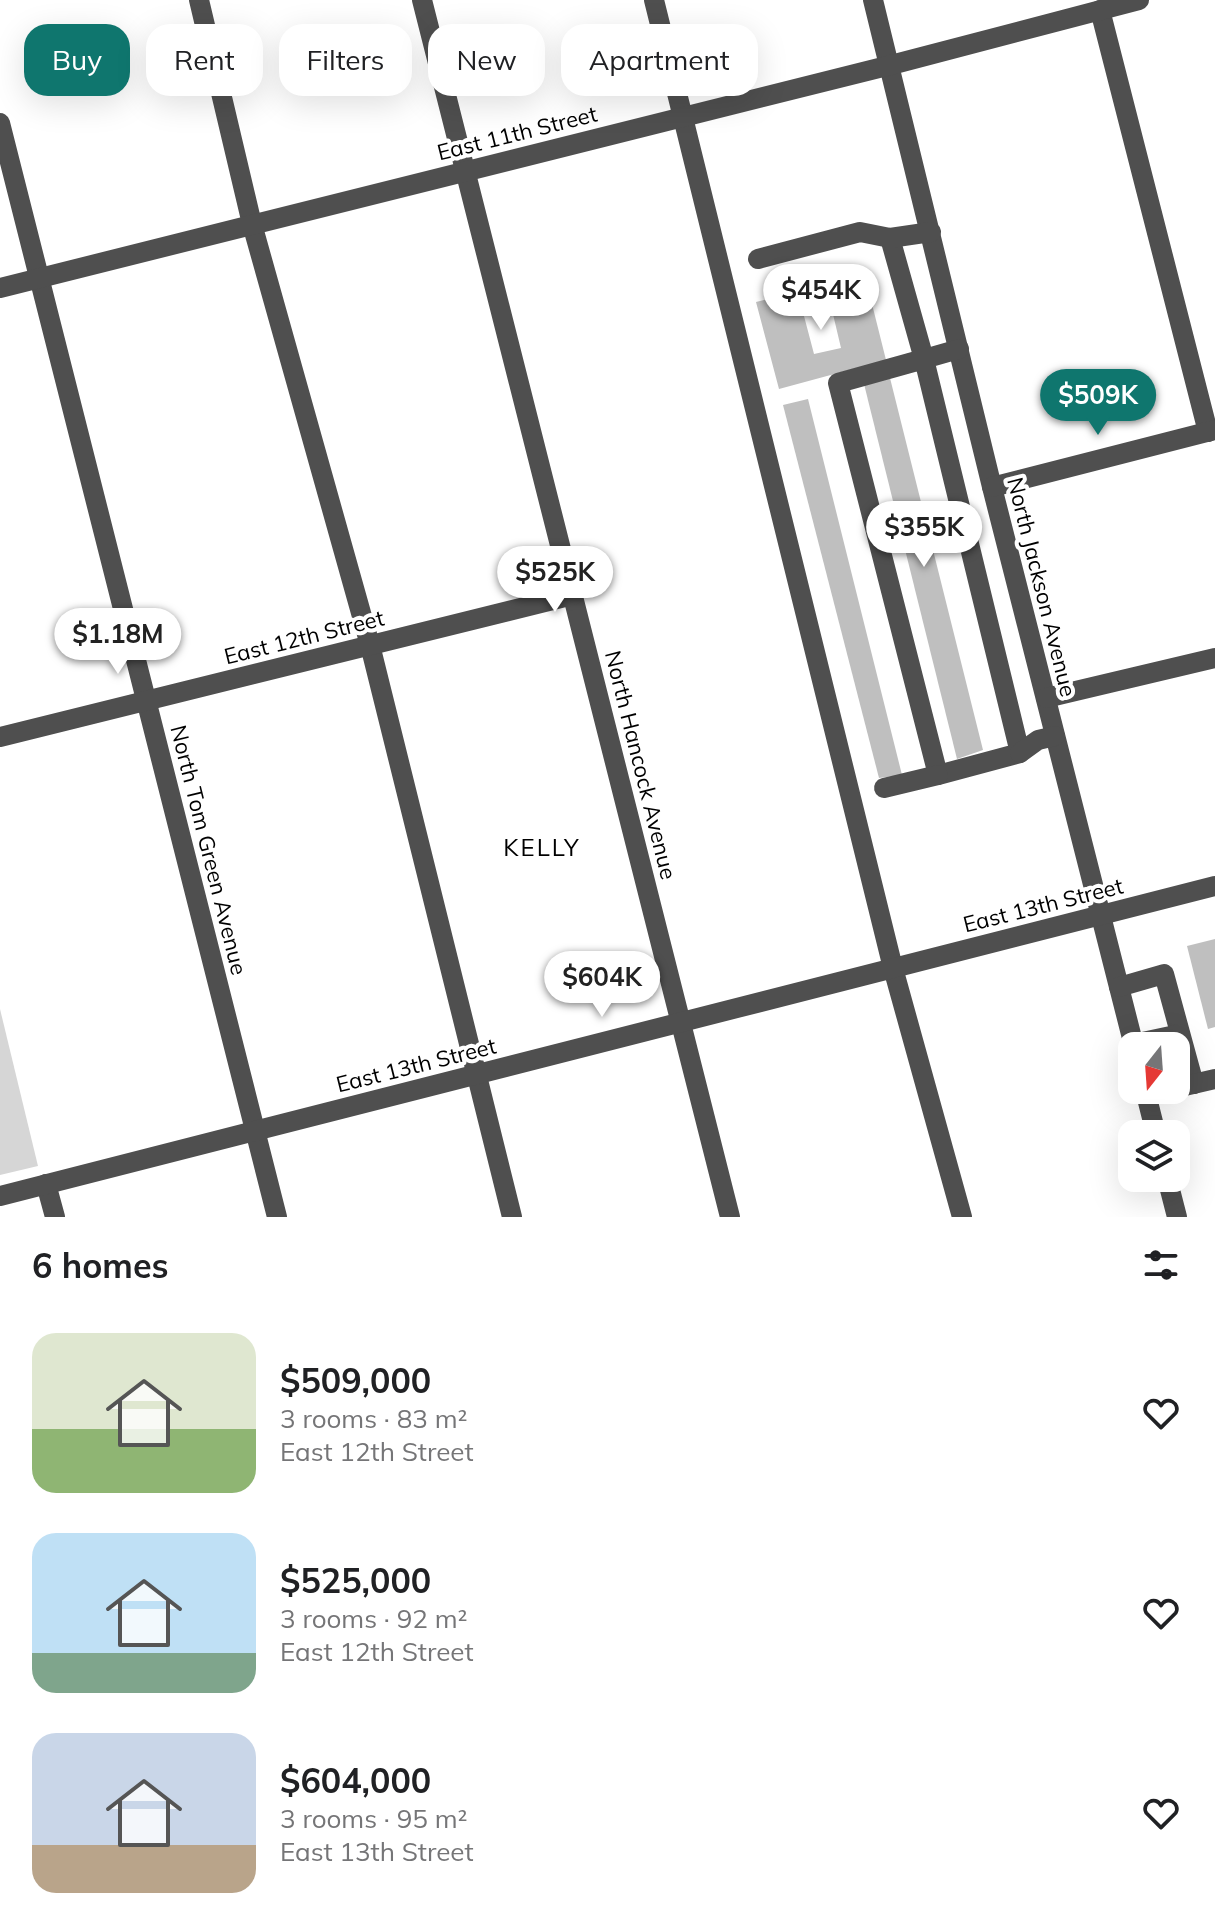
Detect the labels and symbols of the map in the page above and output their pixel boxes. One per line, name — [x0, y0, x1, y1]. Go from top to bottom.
street label: East 11th Street — [434, 100, 600, 166]
pin: $454K — [765, 264, 877, 332]
pin: $509K — [1042, 369, 1154, 437]
street label: North Jackson Avenue — [1001, 474, 1083, 700]
pin: $355K — [868, 501, 980, 569]
pin: $525K — [499, 546, 611, 614]
street label: East 12th Street — [221, 604, 387, 670]
pin: $1.18M — [53, 608, 183, 676]
street label: North Hancock Avenue — [599, 648, 683, 882]
street label: North Tom Green Avenue — [164, 722, 254, 978]
district label: KELLY — [503, 832, 581, 862]
street label: East 13th Street — [960, 872, 1126, 938]
pin: $604K — [546, 951, 658, 1019]
street label: East 13th Street — [333, 1032, 499, 1098]
north arrow — [1118, 1032, 1190, 1104]

